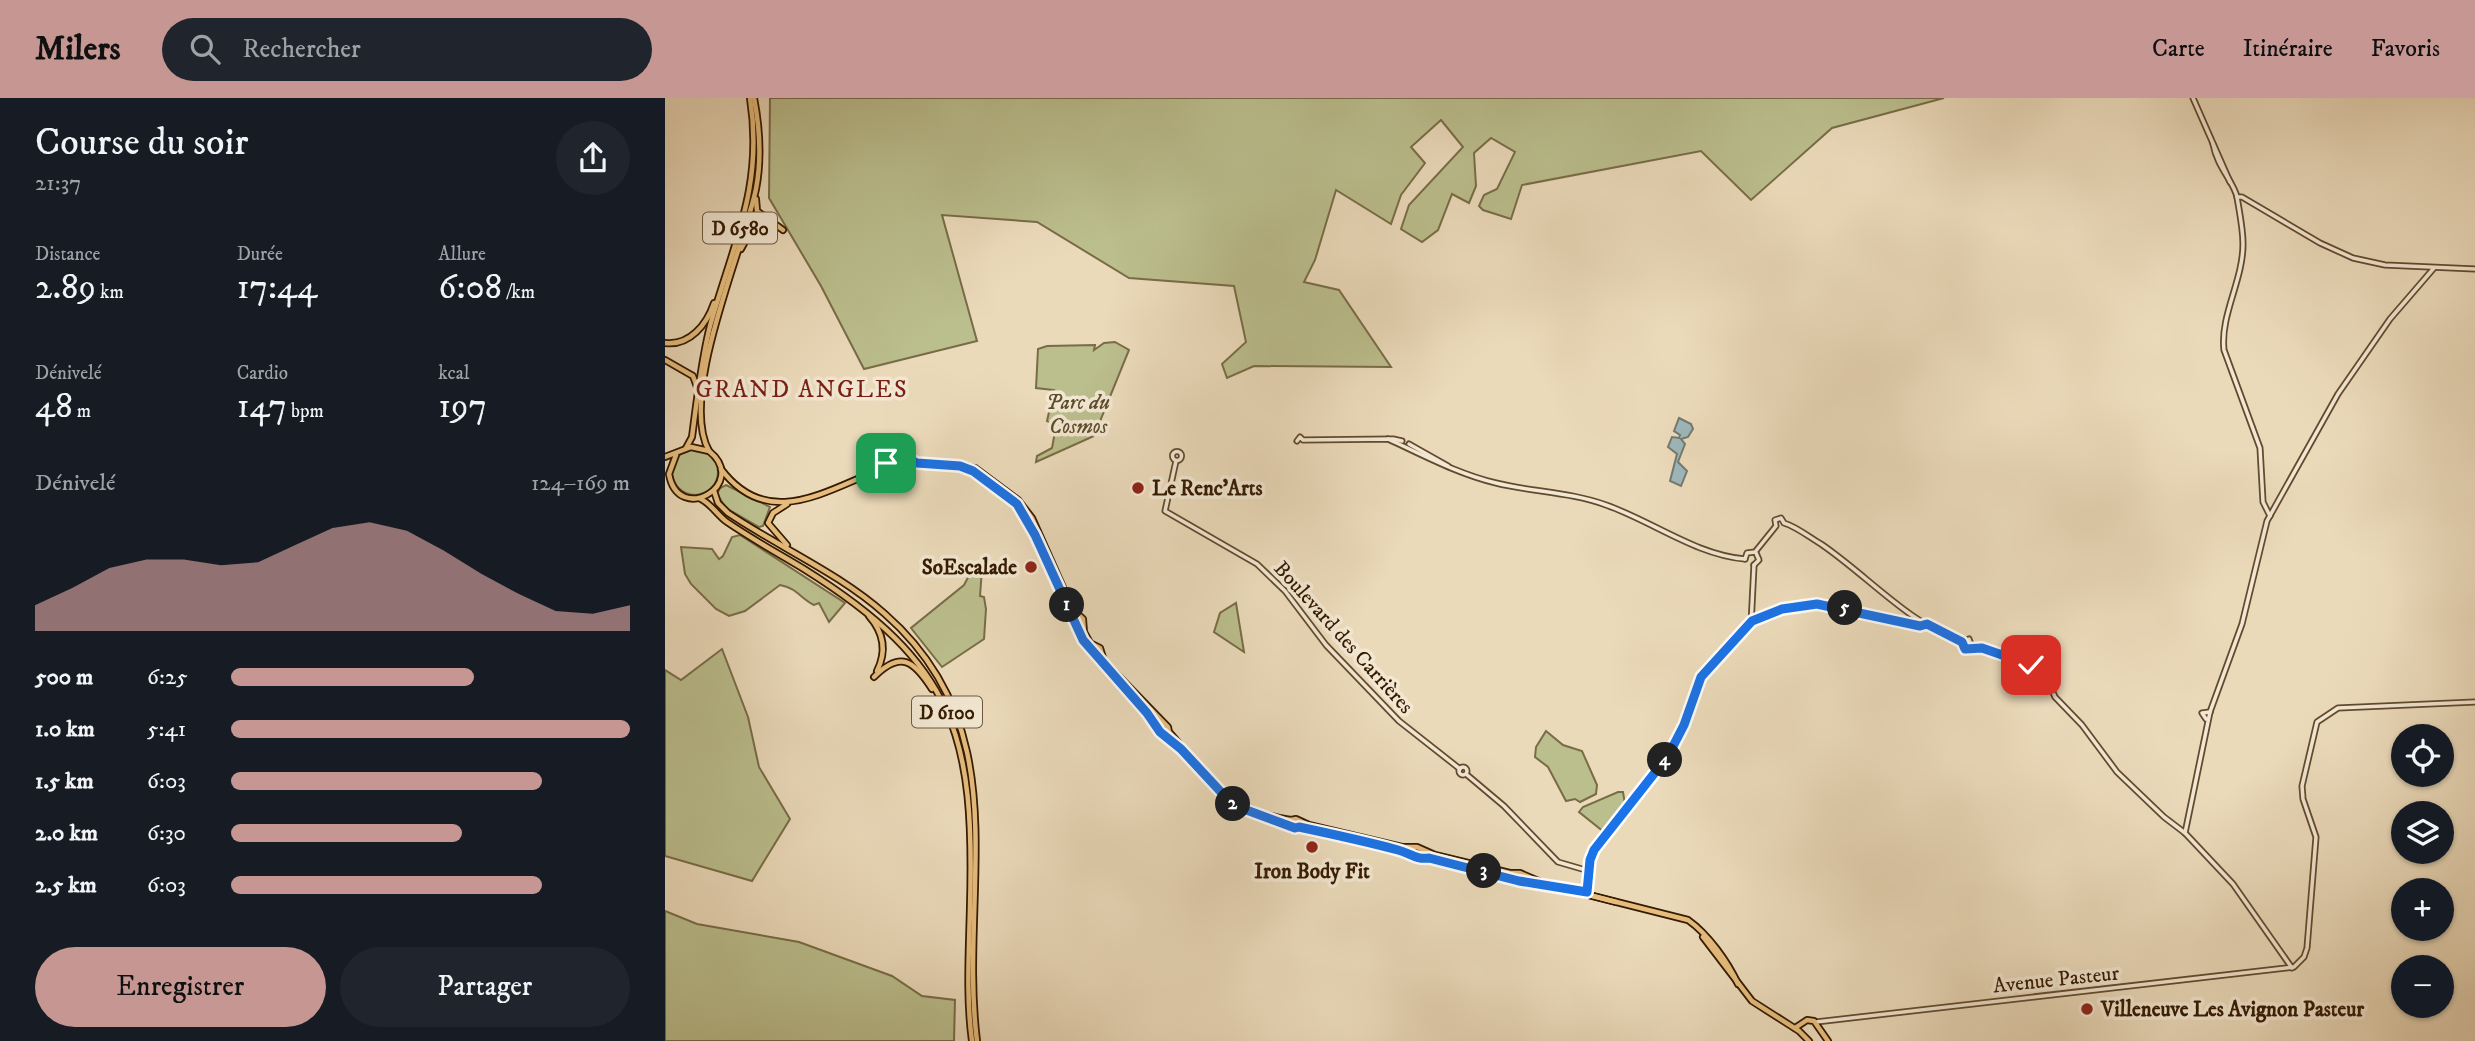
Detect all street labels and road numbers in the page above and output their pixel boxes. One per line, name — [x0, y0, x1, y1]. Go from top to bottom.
road number: D 6580 — [703, 212, 777, 244]
street label: Boulevard des Carrières — [1268, 556, 1419, 719]
road number: D 6100 — [912, 696, 982, 727]
street label: Avenue Pasteur — [1992, 960, 2121, 1000]

